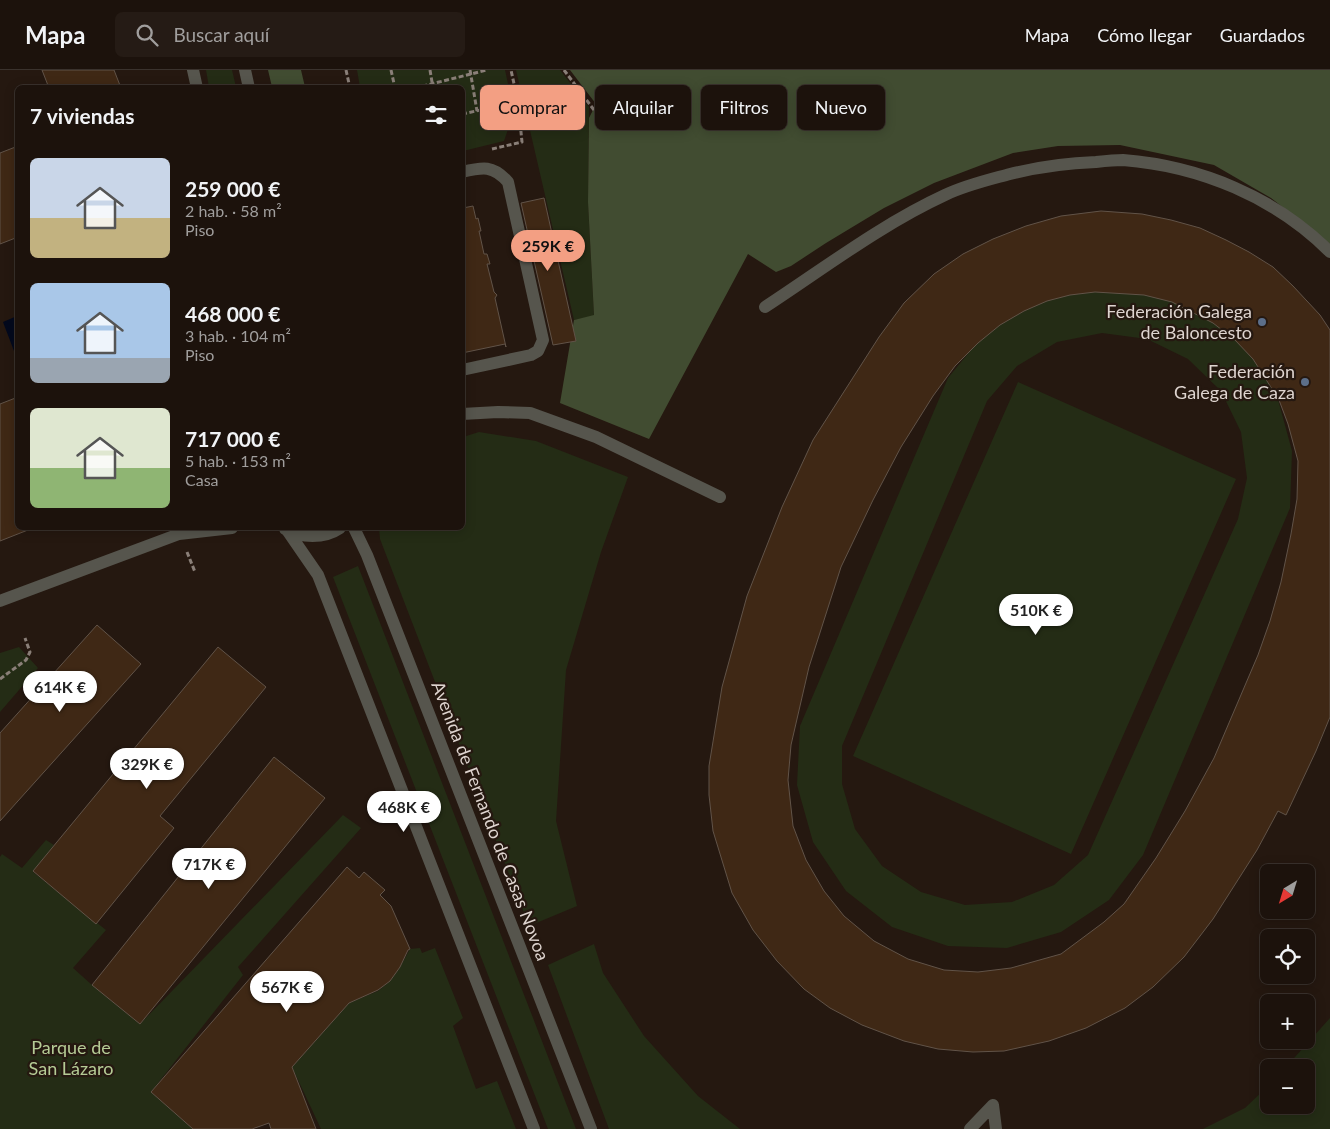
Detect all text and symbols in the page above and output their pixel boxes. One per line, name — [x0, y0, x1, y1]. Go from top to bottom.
search box — [115, 12, 465, 57]
text: Mapa — [25, 20, 85, 49]
icon: search — [133, 21, 161, 49]
text: Buscar aquí — [173, 23, 269, 46]
text: Mapa — [1025, 24, 1069, 46]
text: Cómo llegar — [1097, 24, 1192, 46]
text: Guardados — [1220, 24, 1305, 46]
chip: Comprar — [480, 85, 585, 130]
chip: Alquilar — [595, 85, 691, 130]
chip: Filtros — [701, 85, 787, 130]
chip: Nuevo — [797, 85, 885, 130]
icon: filters — [422, 101, 450, 129]
text: 7 viviendas — [30, 103, 135, 128]
text: 259 000 € — [185, 176, 280, 201]
icon: home — [70, 178, 130, 238]
text: 2 hab. · 58 m² — [185, 201, 282, 220]
text: Piso — [185, 220, 214, 239]
pin: 259K € — [507, 230, 589, 272]
text: 259K € — [522, 236, 574, 255]
place label: Federación Galega de Baloncesto — [1106, 300, 1252, 343]
text: 468 000 € — [185, 301, 280, 326]
icon: home — [70, 303, 130, 363]
marker: Federación Galega de Baloncesto — [1256, 316, 1268, 328]
text: 3 hab. · 104 m² — [185, 326, 291, 345]
text: Piso — [185, 345, 214, 364]
place label: Federación Galega de Caza — [1174, 360, 1295, 403]
marker: Federación Galega de Caza — [1299, 376, 1311, 388]
text: 717 000 € — [185, 426, 280, 451]
icon: home — [70, 428, 130, 488]
text: 5 hab. · 153 m² — [185, 451, 291, 470]
text: Casa — [185, 470, 219, 489]
pin: 510K € — [995, 594, 1077, 636]
text: 510K € — [1010, 600, 1062, 619]
pin: 614K € — [19, 670, 101, 713]
text: 614K € — [34, 677, 86, 696]
street label: Avenida de Fernando de Casas Novoa — [427, 678, 555, 963]
pin: 329K € — [106, 748, 188, 790]
text: 329K € — [121, 754, 173, 773]
pin: 468K € — [363, 790, 445, 833]
text: 468K € — [378, 797, 430, 816]
pin: 717K € — [168, 848, 250, 890]
text: 717K € — [183, 854, 235, 873]
north arrow — [1260, 864, 1315, 919]
map controls — [1260, 864, 1315, 1114]
button: locate — [1260, 929, 1315, 984]
pin: 567K € — [246, 970, 328, 1013]
text: 567K € — [261, 977, 313, 996]
button: + — [1260, 994, 1315, 1049]
park label: Parque de San Lázaro — [29, 1036, 113, 1079]
button: − — [1260, 1059, 1315, 1114]

